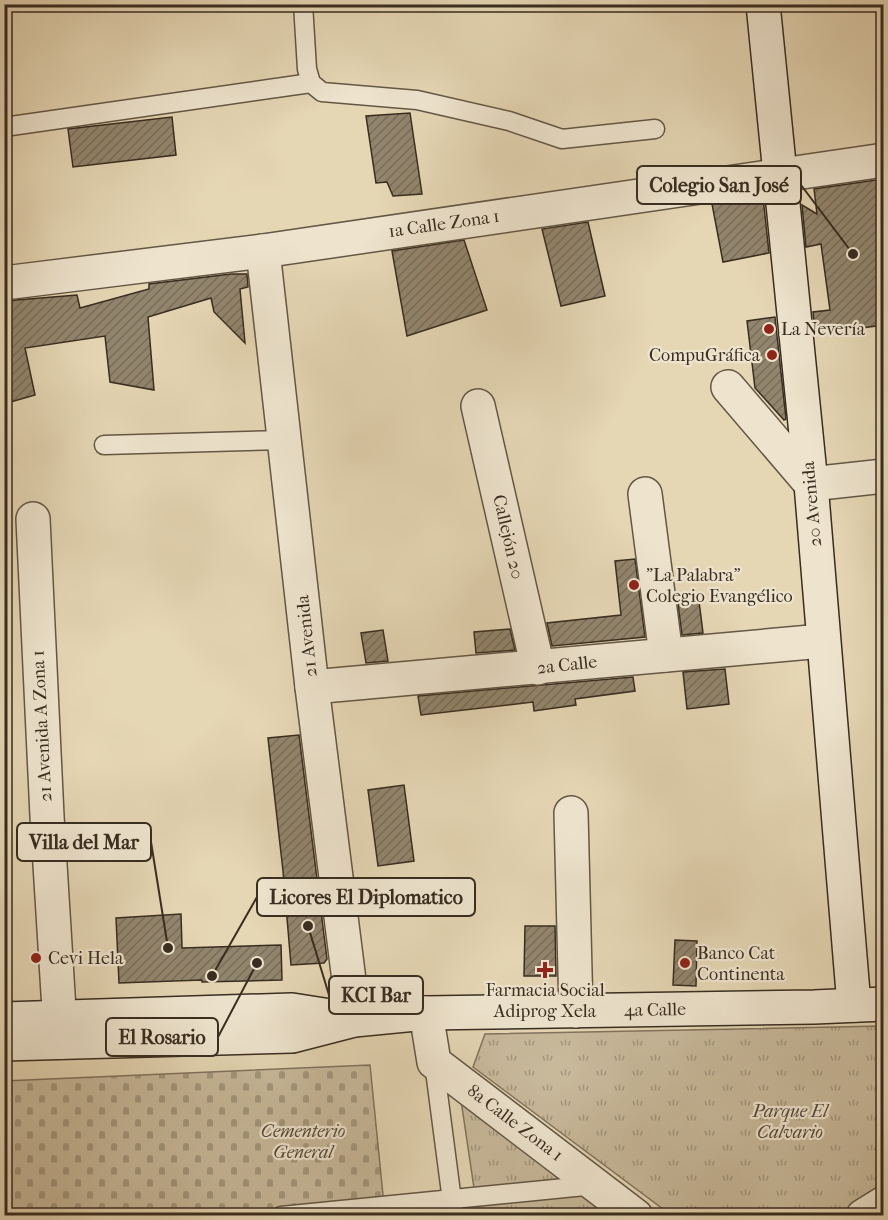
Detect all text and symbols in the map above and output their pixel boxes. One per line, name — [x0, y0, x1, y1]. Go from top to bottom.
callout: Colegio San José — [637, 166, 801, 204]
text: Colegio San José — [649, 174, 789, 197]
street label: 1a Calle Zona 1 — [387, 206, 501, 242]
place label: La Nevería — [781, 319, 866, 340]
marker: La Nevería — [762, 322, 776, 336]
place label: CompuGráfica — [649, 345, 761, 366]
marker: CompuGráfica — [765, 348, 779, 362]
street label: 20 Avenida — [798, 460, 826, 548]
street label: Callejón 20 — [488, 493, 528, 581]
place label: "La Palabra" Colegio Evangélico — [646, 565, 793, 607]
marker: "La Palabra" Colegio Evangélico — [627, 578, 641, 592]
street label: 21 Avenida — [292, 593, 322, 678]
street label: 21 Avenida A Zona 1 — [28, 650, 56, 802]
street label: 2a Calle — [536, 651, 598, 679]
callout: Villa del Mar — [17, 823, 151, 861]
text: Villa del Mar — [28, 831, 140, 854]
callout: Licores El Diplomatico — [257, 878, 475, 916]
text: Licores El Diplomatico — [269, 886, 463, 909]
place label: Banco Cat Continenta — [697, 943, 785, 985]
place label: Cevi Hela — [48, 948, 124, 969]
marker: Cevi Hela — [29, 951, 43, 965]
marker: Banco Cat Continenta — [678, 956, 692, 970]
marker: Farmacia Social Adiprog Xela — [538, 963, 552, 977]
callout: KCI Bar — [329, 976, 423, 1014]
place label: Farmacia Social Adiprog Xela — [485, 980, 605, 1022]
text: KCI Bar — [341, 984, 412, 1007]
street label: 4a Calle — [624, 999, 686, 1021]
callout: El Rosario — [106, 1018, 218, 1056]
text: El Rosario — [118, 1026, 206, 1049]
street label: 8a Calle Zona 1 — [463, 1080, 567, 1166]
park label: Parque El Calvario — [751, 1101, 830, 1143]
park label: Cementerio General — [261, 1121, 345, 1163]

